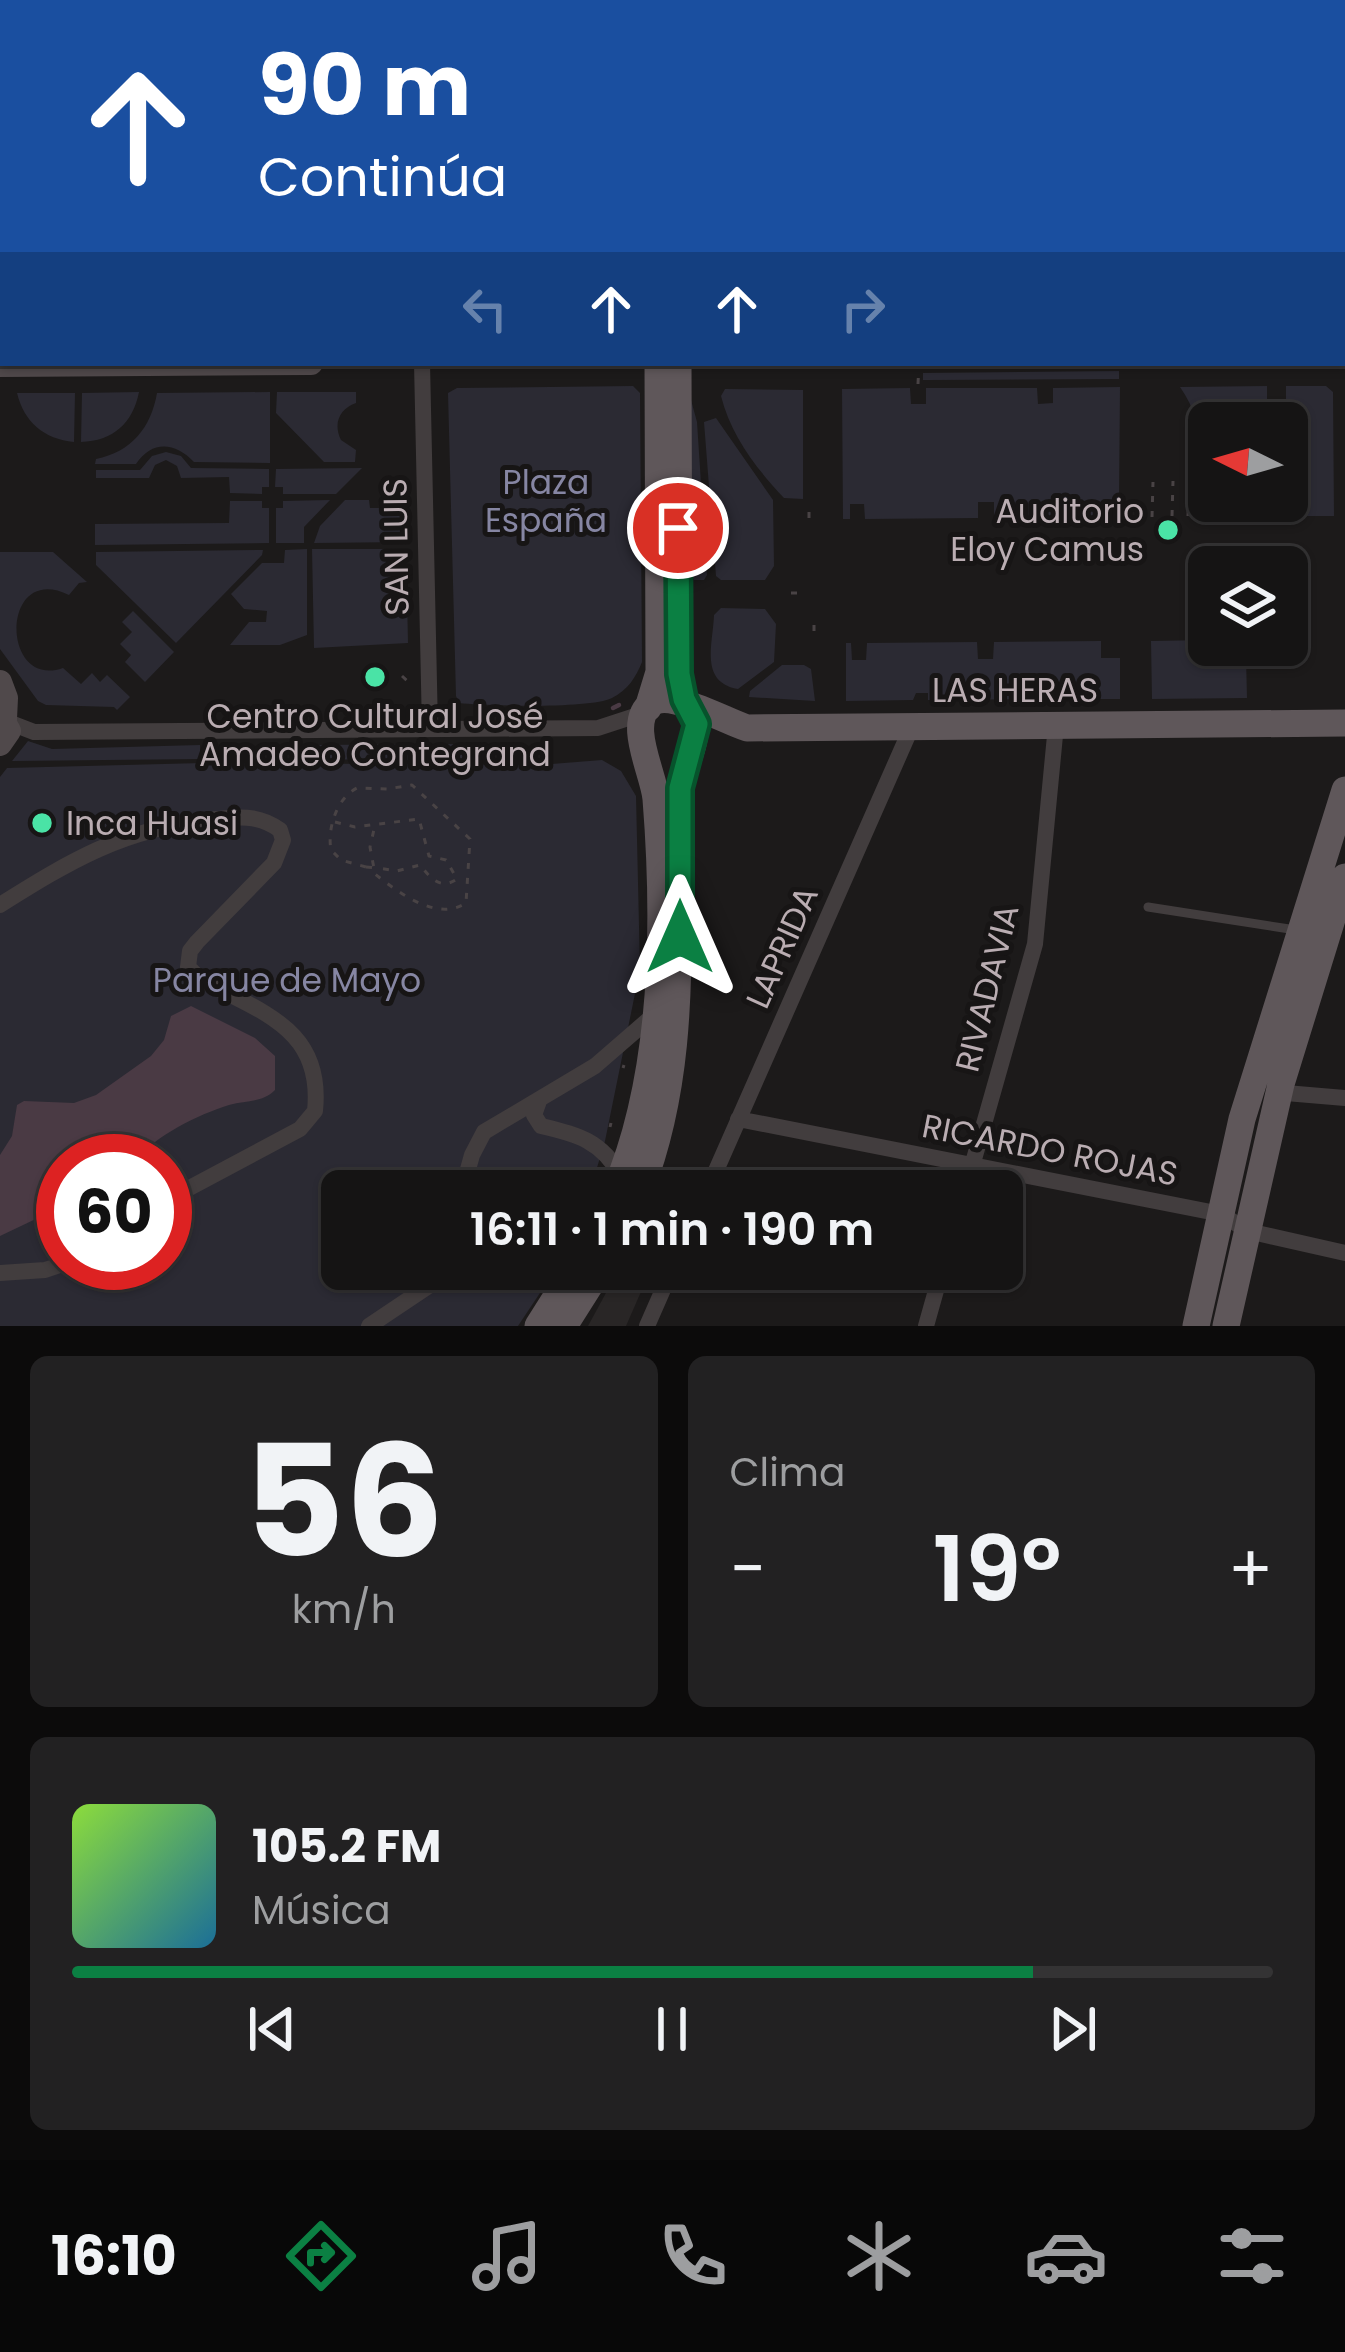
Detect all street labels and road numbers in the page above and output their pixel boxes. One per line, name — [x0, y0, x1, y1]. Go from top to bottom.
street label: SAN LUIS — [371, 478, 421, 616]
street label: LAS HERAS — [932, 667, 1098, 714]
street label: LAPRIDA — [734, 878, 830, 1016]
street label: RIVADAVIA — [944, 899, 1030, 1077]
street label: RICARDO ROJAS — [918, 1102, 1182, 1198]

